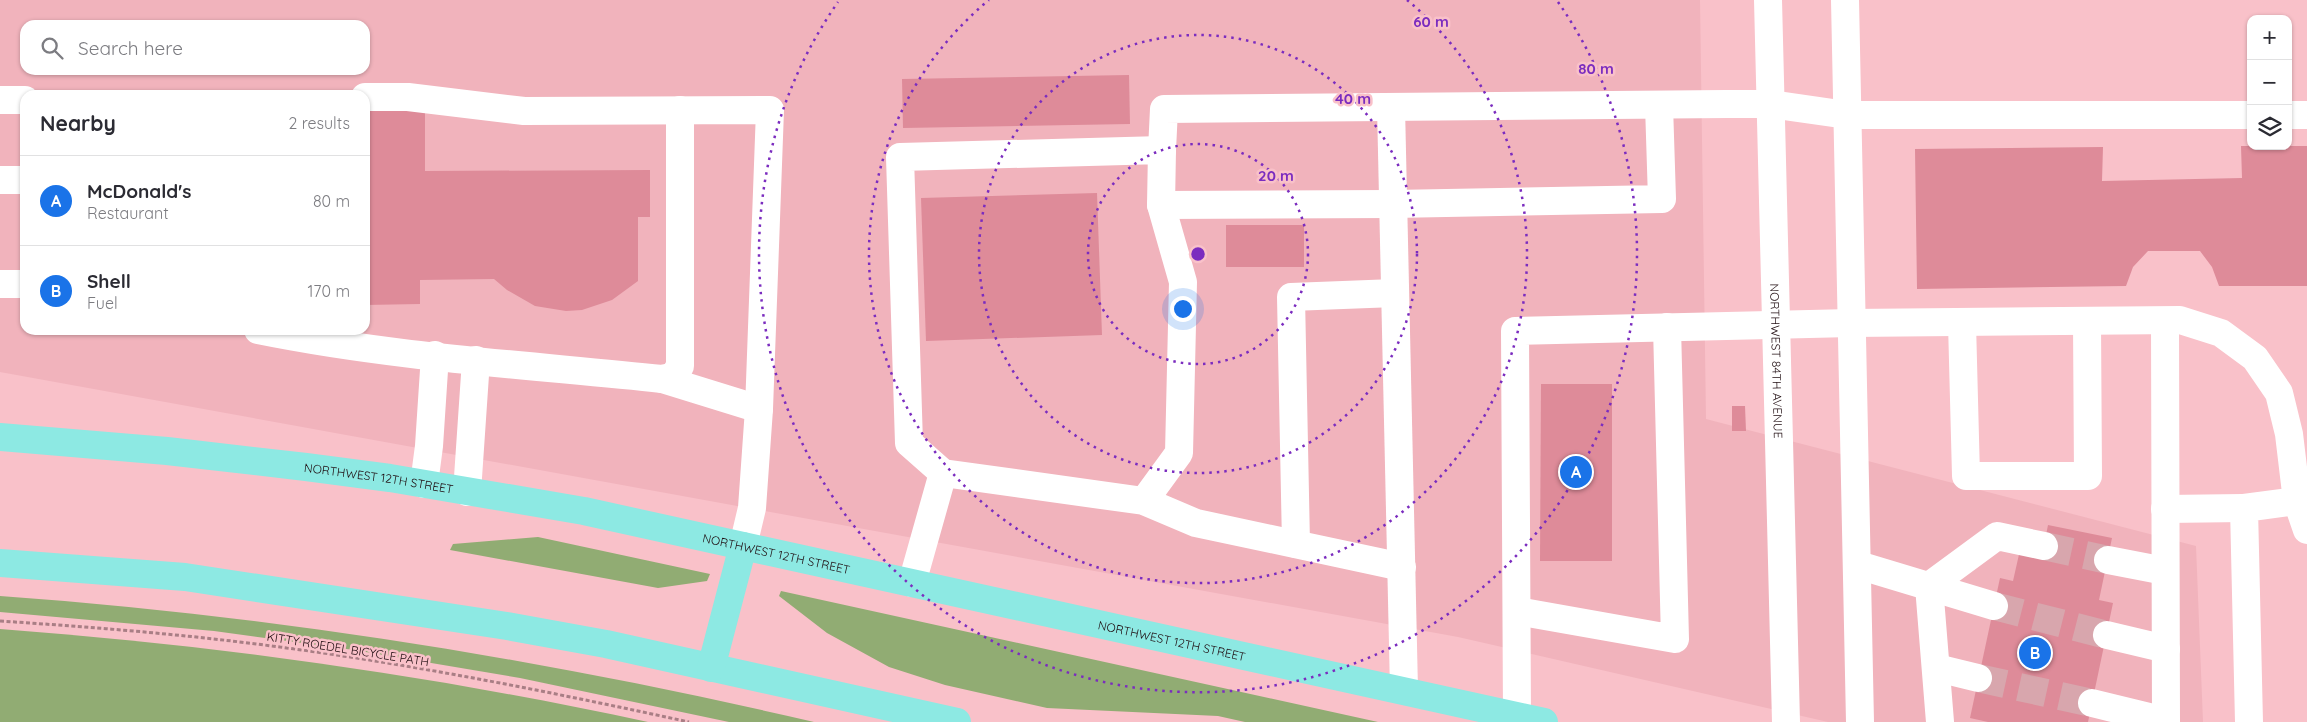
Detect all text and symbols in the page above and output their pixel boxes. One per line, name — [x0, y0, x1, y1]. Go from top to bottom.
text: 60 m — [1413, 12, 1449, 31]
map controls — [2247, 15, 2292, 150]
button: + — [2247, 15, 2292, 60]
search box — [20, 20, 370, 75]
icon: search — [38, 34, 66, 62]
text: Search here — [78, 36, 183, 60]
text: 80 m — [1578, 59, 1614, 78]
button: − — [2247, 60, 2292, 105]
text: 40 m — [1335, 89, 1371, 108]
button: layers — [2247, 105, 2292, 150]
text: Nearby — [40, 110, 116, 136]
text: 2 results — [288, 113, 350, 133]
text: 20 m — [1258, 166, 1294, 185]
text: McDonald's — [87, 179, 191, 203]
text: A — [51, 191, 61, 211]
text: 80 m — [313, 191, 350, 211]
text: Restaurant — [87, 203, 169, 223]
centre of rings — [1189, 245, 1207, 263]
text: Shell — [87, 269, 131, 293]
text: B — [51, 281, 61, 301]
text: 170 m — [307, 281, 350, 301]
street label: NORTHWEST 84TH AVENUE — [1768, 283, 1786, 439]
text: Fuel — [87, 293, 118, 313]
your location — [1170, 296, 1196, 322]
pin: A — [1560, 453, 1592, 491]
street label: NORTHWEST 12TH STREET — [303, 459, 454, 496]
street label: NORTHWEST 12TH STREET — [701, 530, 852, 577]
street label: NORTHWEST 12TH STREET — [1097, 617, 1247, 664]
street label: KITTY ROEDEL BICYCLE PATH — [266, 629, 430, 669]
pin: B — [2019, 634, 2051, 672]

